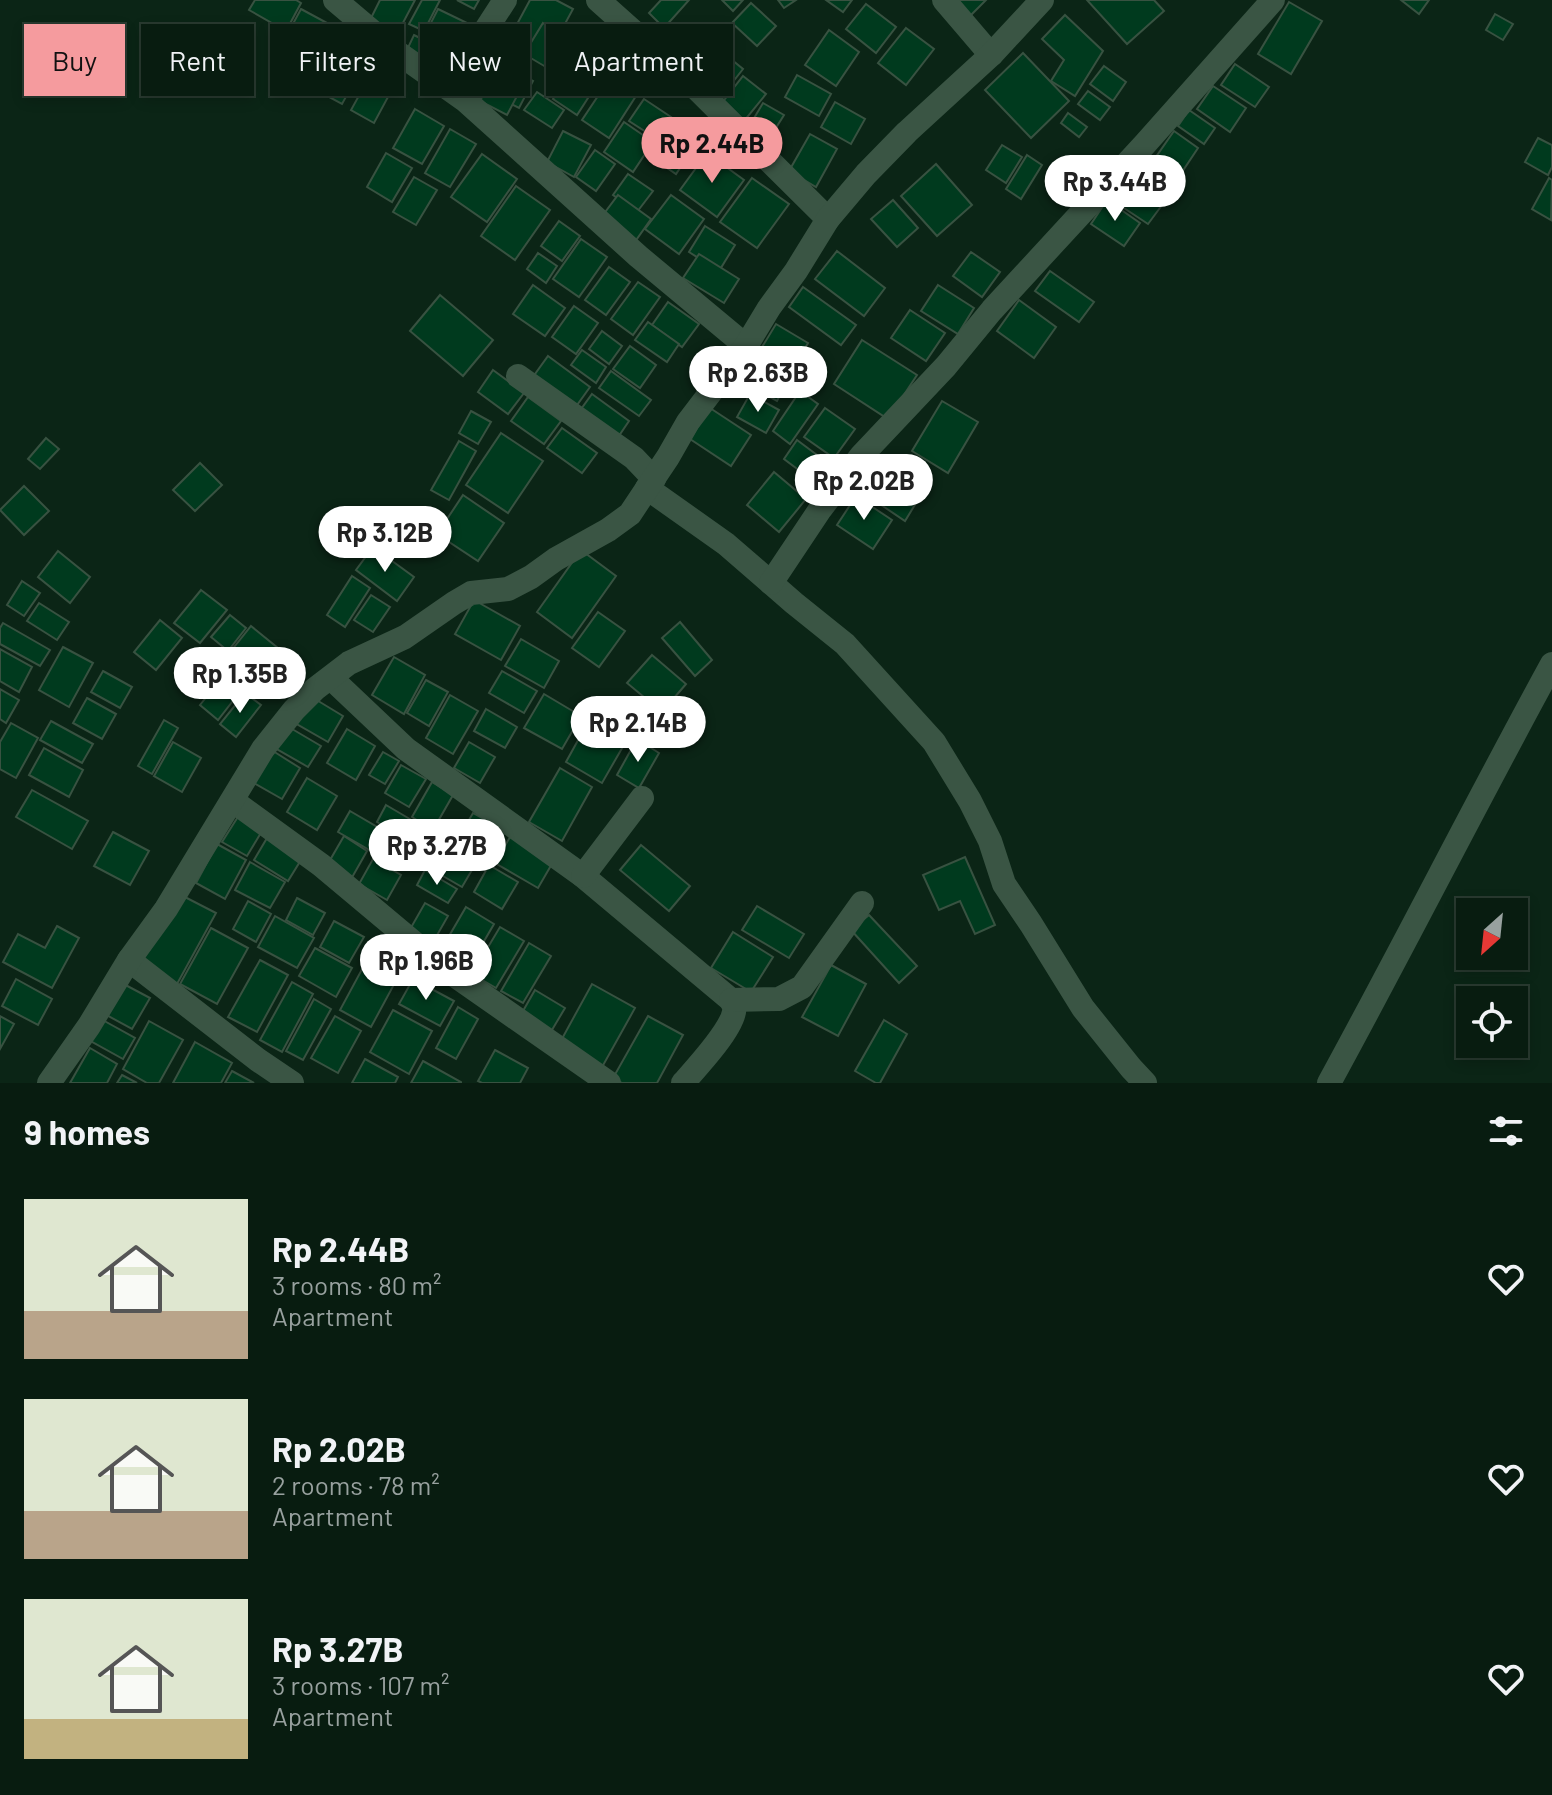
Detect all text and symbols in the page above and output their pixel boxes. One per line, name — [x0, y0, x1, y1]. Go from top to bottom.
chip: Buy — [24, 24, 125, 96]
chip: Rent — [141, 24, 254, 96]
chip: Filters — [270, 24, 404, 96]
chip: New — [420, 24, 530, 96]
chip: Apartment — [546, 24, 733, 96]
pin: Rp 2.44B — [629, 117, 795, 185]
text: Rp 2.44B — [659, 127, 765, 158]
pin: Rp 3.44B — [1032, 155, 1198, 223]
text: Rp 3.44B — [1063, 165, 1167, 196]
pin: Rp 2.63B — [675, 346, 841, 414]
text: Rp 2.63B — [707, 356, 809, 387]
pin: Rp 2.02B — [781, 454, 947, 522]
text: Rp 2.02B — [813, 464, 915, 495]
pin: Rp 3.12B — [302, 506, 468, 574]
text: Rp 3.12B — [337, 516, 433, 547]
pin: Rp 1.35B — [157, 647, 323, 715]
text: Rp 1.35B — [192, 657, 288, 688]
pin: Rp 2.14B — [555, 696, 721, 764]
text: Rp 2.14B — [589, 706, 687, 737]
pin: Rp 3.27B — [354, 819, 520, 887]
text: Rp 3.27B — [387, 829, 487, 860]
north arrow — [1456, 898, 1528, 970]
map controls — [1456, 898, 1528, 1058]
pin: Rp 1.96B — [343, 934, 509, 1002]
text: Rp 1.96B — [378, 944, 474, 975]
button: locate — [1456, 986, 1528, 1058]
icon: filters — [1484, 1109, 1528, 1153]
text: 9 homes — [24, 1111, 150, 1152]
text: Rp 2.44B — [272, 1228, 409, 1269]
icon: home — [88, 1231, 184, 1327]
icon: heart — [1484, 1257, 1528, 1301]
text: 3 rooms · 80 m² — [272, 1269, 442, 1300]
text: Apartment — [272, 1300, 393, 1331]
text: Rp 2.02B — [272, 1428, 406, 1469]
icon: home — [88, 1431, 184, 1527]
icon: heart — [1484, 1457, 1528, 1501]
text: 2 rooms · 78 m² — [272, 1469, 440, 1500]
text: Apartment — [272, 1500, 393, 1531]
text: Rp 3.27B — [272, 1628, 404, 1669]
icon: home — [88, 1631, 184, 1727]
icon: heart — [1484, 1657, 1528, 1701]
text: 3 rooms · 107 m² — [272, 1669, 449, 1700]
text: Apartment — [272, 1700, 393, 1731]

